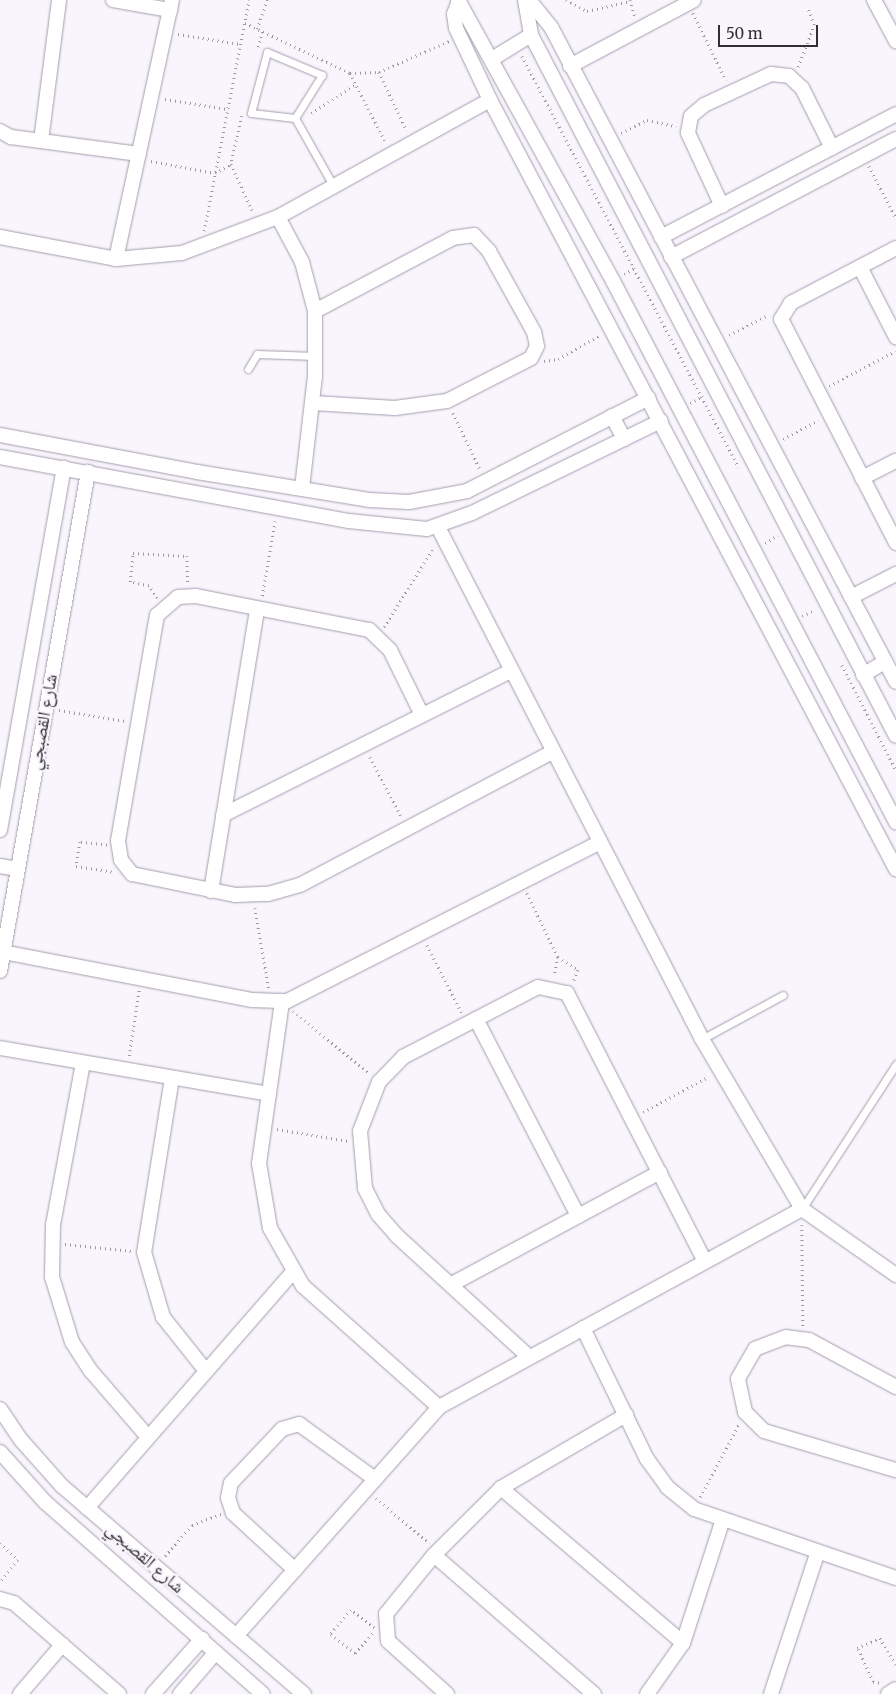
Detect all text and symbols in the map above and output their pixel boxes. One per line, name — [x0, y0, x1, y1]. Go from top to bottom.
scale bar — [721, 15, 821, 47]
text: 50 m — [726, 24, 763, 43]
street label: شارع القصبجي — [24, 672, 62, 772]
street label: شارع القصبجي — [101, 1518, 189, 1598]

